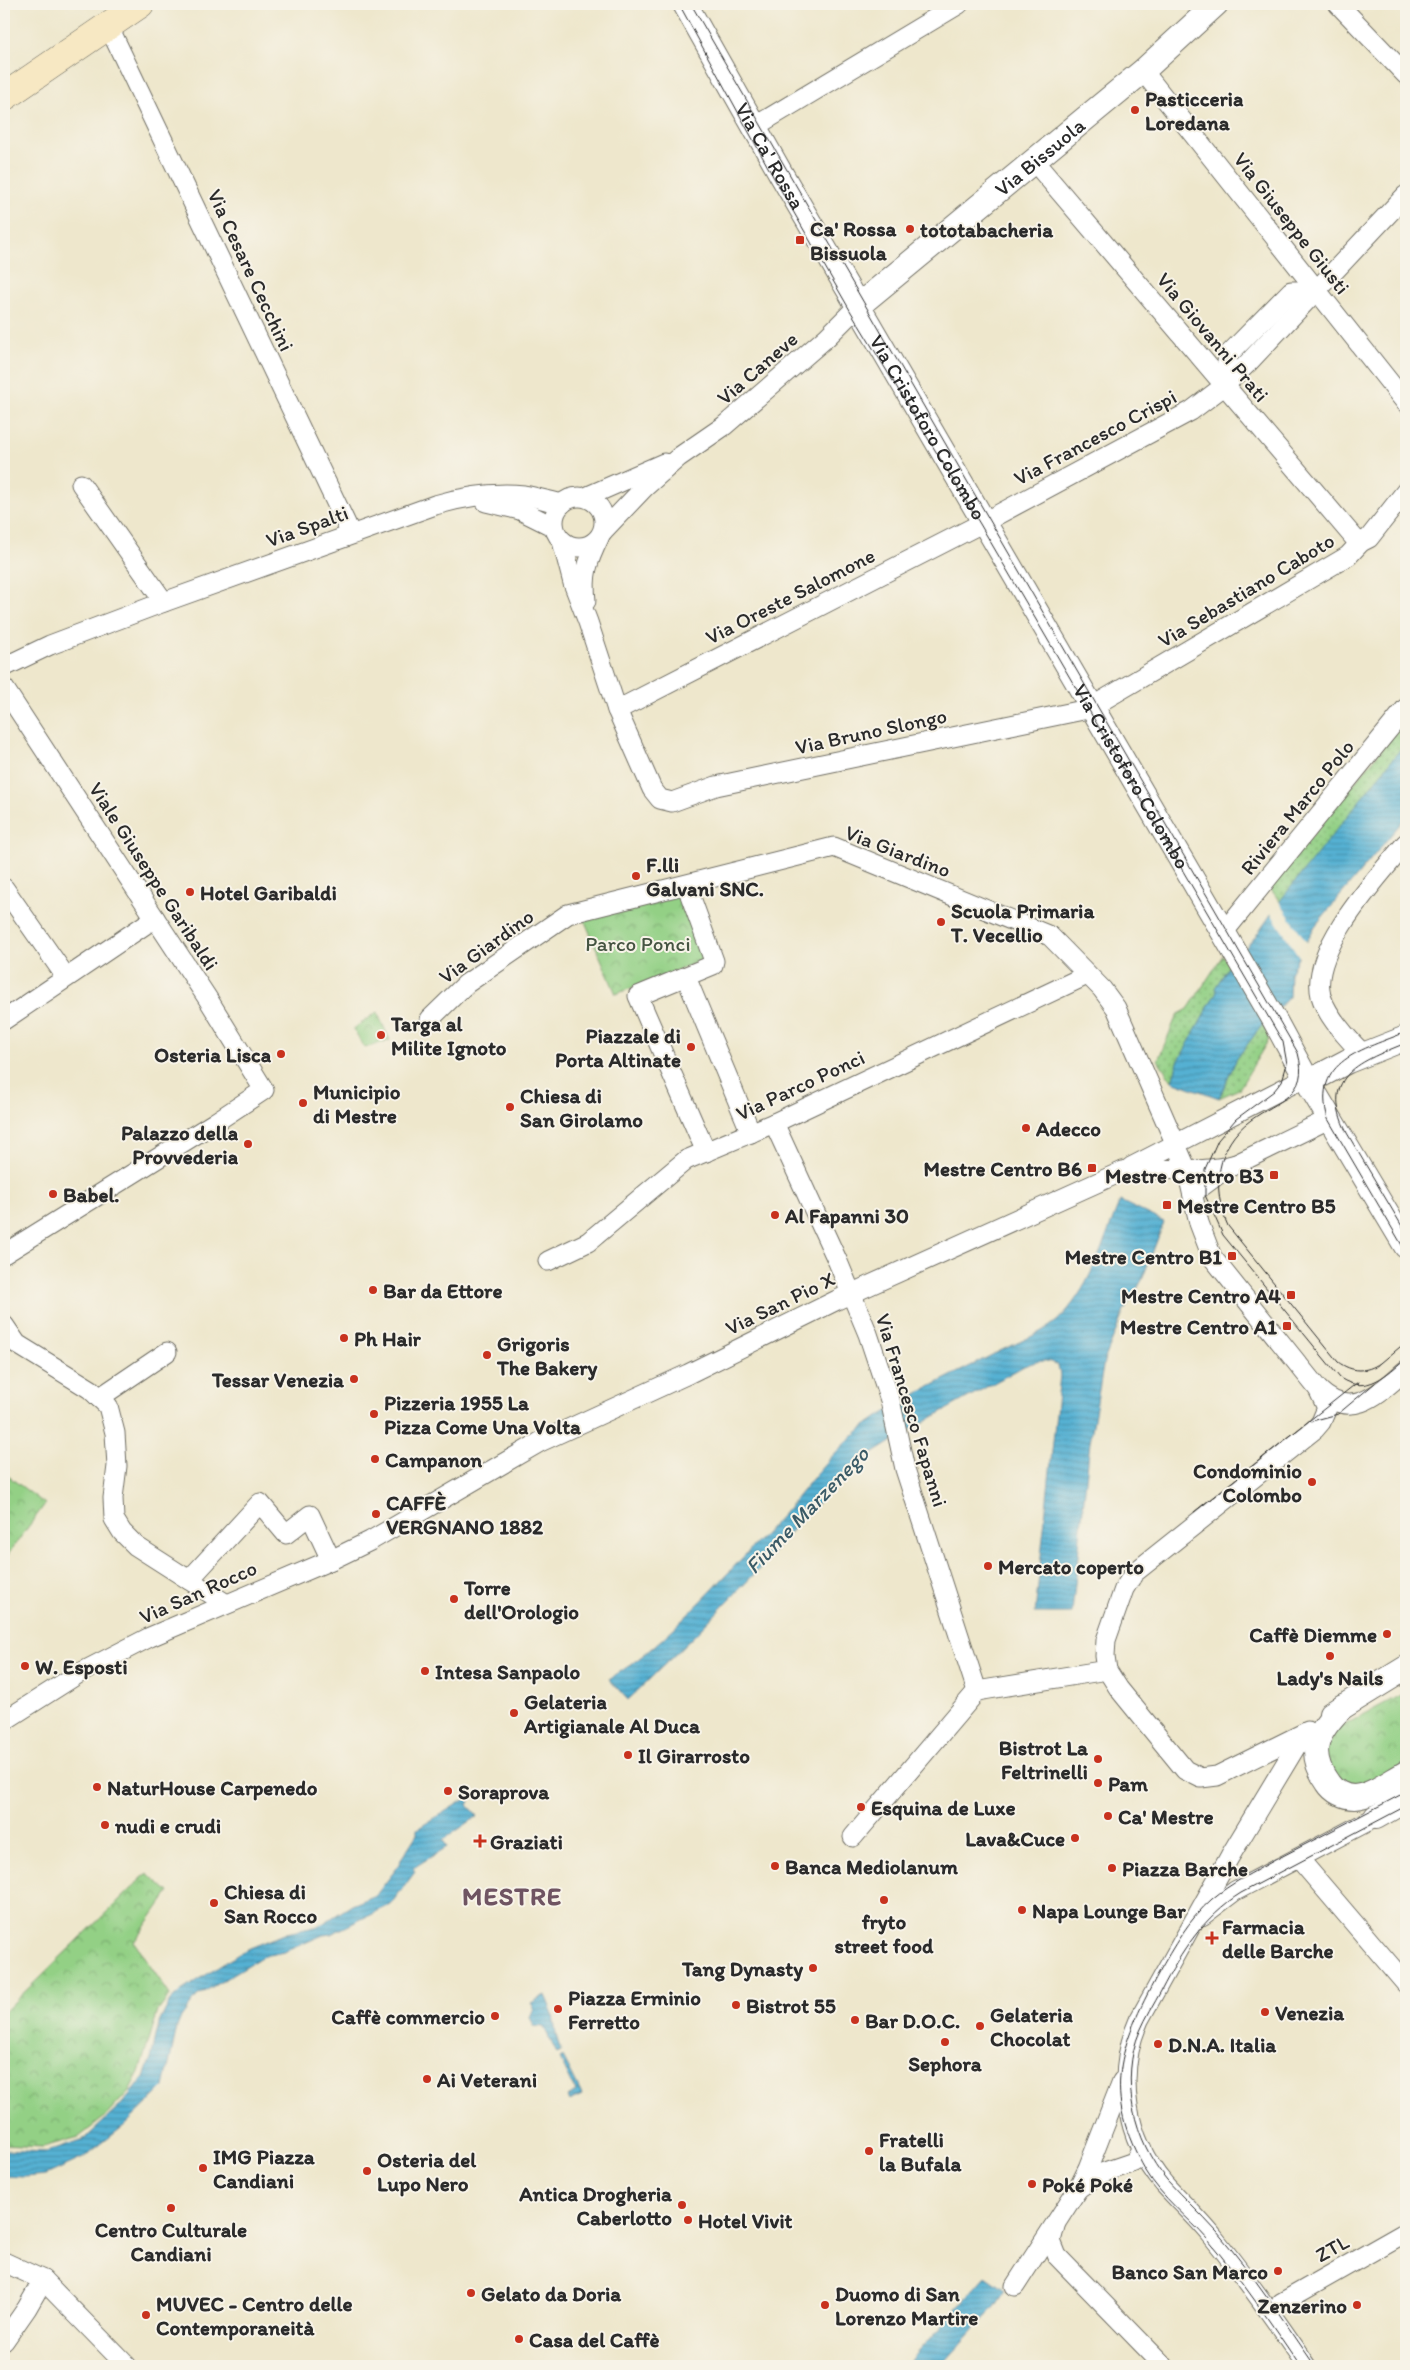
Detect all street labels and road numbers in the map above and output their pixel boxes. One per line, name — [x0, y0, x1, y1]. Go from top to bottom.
street label: Via Ca' Rossa — [730, 98, 811, 213]
street label: Via Bissuola — [989, 112, 1090, 201]
street label: Via Giuseppe Giusti — [1229, 147, 1355, 299]
street label: Via Cesare Cecchini — [202, 185, 300, 355]
street label: Via Giovanni Prati — [1152, 267, 1274, 407]
street label: Via Caneve — [712, 326, 802, 410]
street label: Via Cristoforo Colombo — [865, 330, 992, 524]
street label: Via Francesco Crispi — [1009, 384, 1181, 490]
street label: Via Spalti — [262, 500, 352, 552]
street label: Via Sebastiano Caboto — [1153, 527, 1339, 653]
street label: Via Oreste Salomone — [701, 542, 879, 650]
street label: Via Cristoforo Colombo — [1068, 679, 1196, 873]
street label: Via Bruno Slongo — [793, 703, 949, 759]
street label: Riviera Marco Polo — [1235, 734, 1359, 880]
street label: Viale Giuseppe Garibaldi — [84, 777, 224, 975]
street label: Via Giardino — [842, 819, 954, 883]
street label: Via Giardino — [434, 903, 538, 989]
street label: Via Parco Ponci — [732, 1044, 868, 1126]
street label: Via San Pio X — [721, 1266, 839, 1340]
street label: Via Francesco Fapanni — [871, 1311, 953, 1509]
street label: Via San Rocco — [135, 1555, 261, 1629]
street label: ZTL — [1311, 2229, 1353, 2267]

